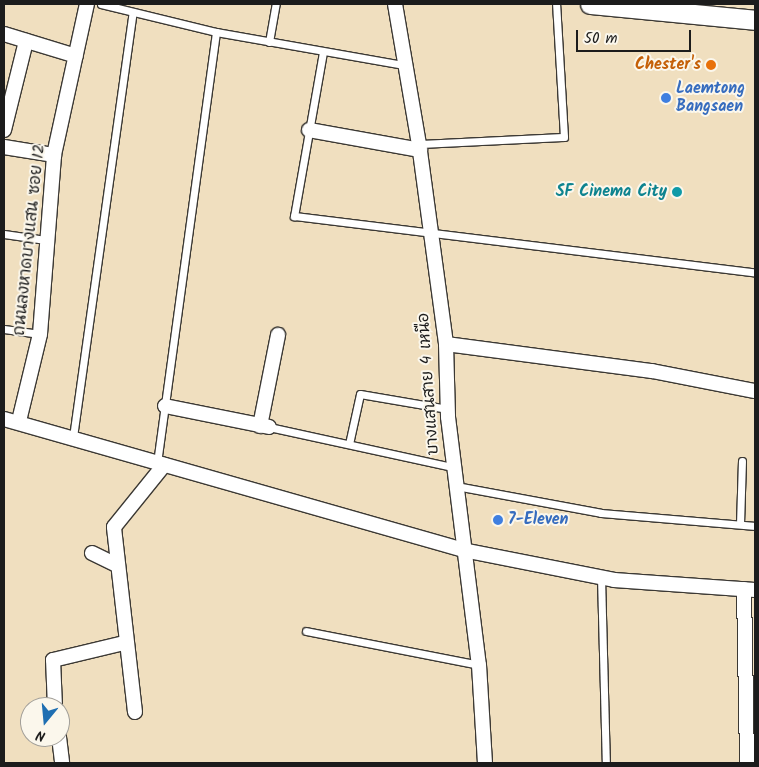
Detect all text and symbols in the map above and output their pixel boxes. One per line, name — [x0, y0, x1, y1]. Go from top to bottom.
scale bar — [579, 20, 694, 52]
text: 50 m — [584, 27, 618, 51]
place label: Chester's — [635, 55, 701, 75]
marker: Chester's — [705, 59, 717, 71]
place label: Laemtong Bangsaen — [676, 79, 745, 117]
marker: Laemtong Bangsaen — [660, 92, 672, 104]
street label: ถนนลงหาดบางแสน ซอย 12 — [10, 143, 50, 337]
place label: SF Cinema City — [556, 182, 667, 202]
marker: SF Cinema City — [671, 186, 683, 198]
street label: บางแสนสาย 4 เหนือ — [414, 312, 444, 456]
place label: 7-Eleven — [508, 510, 568, 530]
marker: 7-Eleven — [492, 514, 504, 526]
north arrow — [20, 697, 70, 747]
text: N — [33, 724, 48, 747]

